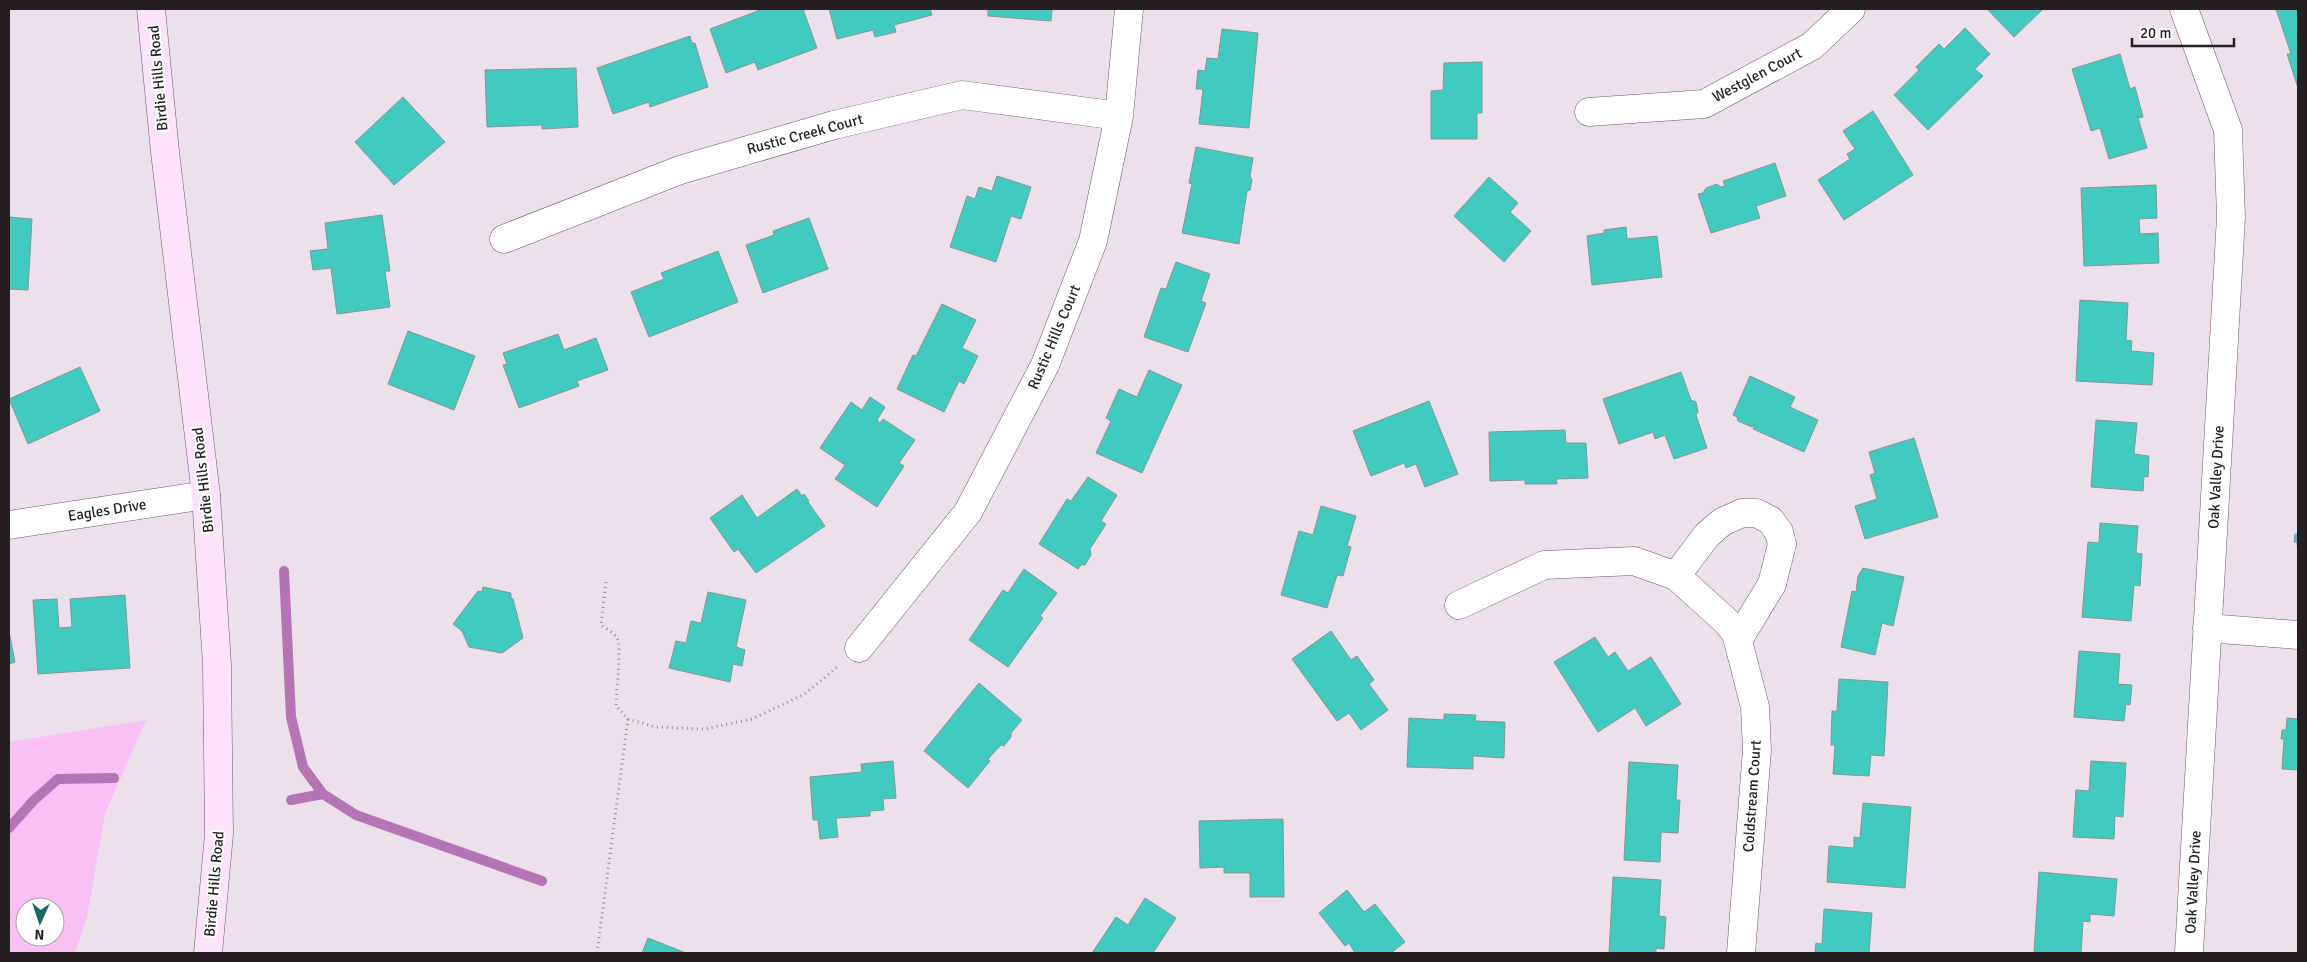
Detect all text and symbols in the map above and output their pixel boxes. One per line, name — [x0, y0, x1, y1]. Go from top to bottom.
scale bar — [2132, 15, 2234, 47]
street label: Birdie Hills Road — [144, 24, 172, 132]
text: 20 m — [2140, 24, 2171, 42]
street label: Westglen Court — [1709, 44, 1805, 106]
street label: Rustic Creek Court — [745, 110, 865, 158]
street label: Rustic Hills Court — [1024, 282, 1084, 392]
street label: Oak Valley Drive — [2204, 425, 2228, 529]
street label: Birdie Hills Road — [188, 426, 217, 534]
street label: Eagles Drive — [67, 495, 147, 525]
street label: Coldstream Court — [1739, 739, 1765, 853]
street label: Birdie Hills Road — [200, 830, 228, 938]
street label: Oak Valley Drive — [2181, 830, 2205, 934]
north arrow — [15, 897, 65, 947]
text: N — [34, 926, 45, 943]

